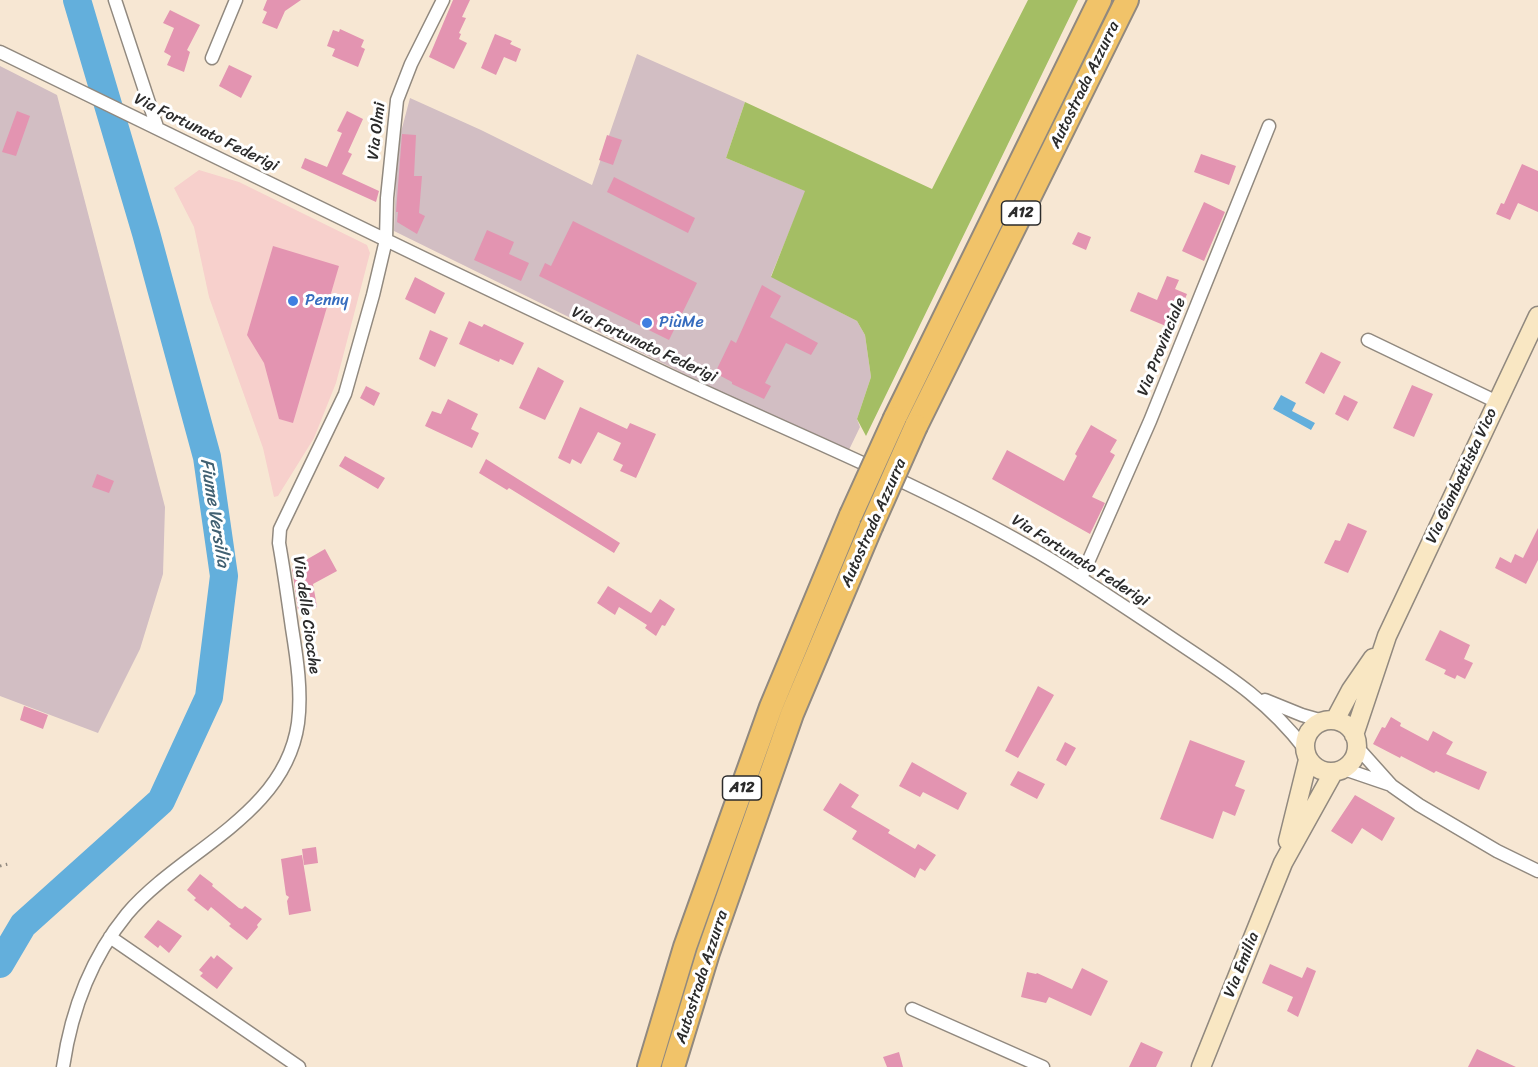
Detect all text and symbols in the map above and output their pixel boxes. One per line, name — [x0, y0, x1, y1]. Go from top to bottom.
street label: Autostrada Azzurra — [1046, 18, 1124, 152]
street label: Via Fortunato Federigi — [131, 90, 281, 176]
street label: Via Olmi — [364, 101, 390, 161]
road number: A12 — [1002, 201, 1040, 225]
place label: Penny — [305, 291, 348, 311]
marker: Penny — [286, 294, 300, 308]
street label: Via Provinciale — [1134, 295, 1190, 399]
street label: Via Fortunato Federigi — [568, 303, 720, 387]
place label: PiùMe — [659, 313, 704, 333]
marker: PiùMe — [640, 316, 654, 330]
street label: Via Gianbattista Vico — [1422, 405, 1502, 547]
street label: Autostrada Azzurra — [837, 456, 911, 590]
water label: Fiume Versilia — [195, 457, 233, 569]
street label: Via Fortunato Federigi — [1008, 511, 1152, 611]
street label: Via delle Ciocche — [288, 555, 324, 675]
road number: A12 — [722, 776, 762, 800]
street label: Autostrada Azzurra — [671, 908, 733, 1046]
street label: Via Emilia — [1220, 930, 1264, 1000]

